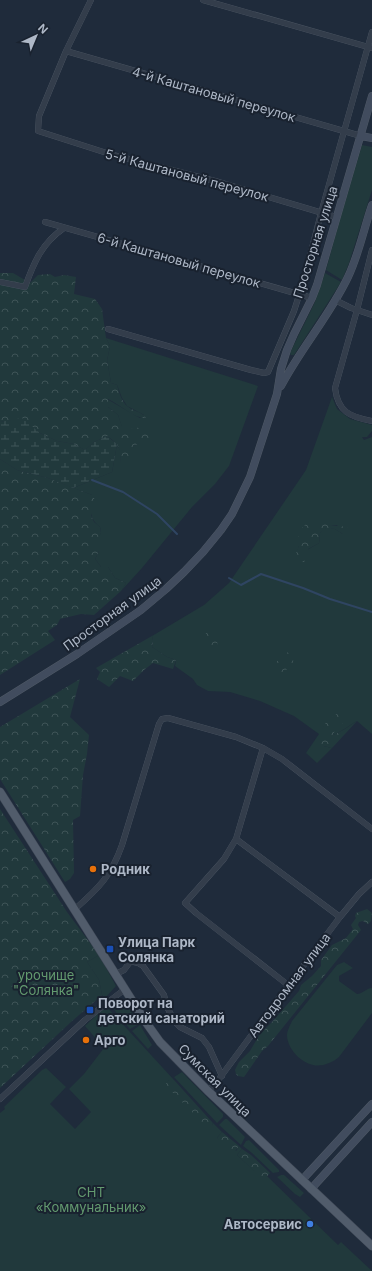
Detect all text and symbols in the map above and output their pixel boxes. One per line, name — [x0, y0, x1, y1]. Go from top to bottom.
north arrow — [16, 16, 56, 56]
text: N — [35, 21, 51, 37]
street label: 4-й Каштановый переулок — [131, 63, 297, 125]
street label: 5-й Каштановый переулок — [104, 145, 270, 205]
street label: Просторная улица — [289, 184, 341, 300]
street label: 6-й Каштановый переулок — [96, 229, 262, 291]
street label: Просторная улица — [60, 572, 164, 654]
place label: Родник — [101, 861, 150, 877]
marker: Родник — [88, 864, 98, 874]
street label: Автодромная улица — [244, 930, 334, 1040]
place label: Улица Парк Солянка — [118, 934, 196, 965]
marker: Улица Парк Солянка — [105, 944, 115, 954]
park label: урочище "Солянка" — [13, 967, 79, 998]
place label: Поворот на детский санаторий — [98, 995, 225, 1026]
marker: Поворот на детский санаторий — [85, 1005, 95, 1015]
place label: Арго — [94, 1032, 125, 1048]
marker: Арго — [81, 1035, 91, 1045]
street label: Сумская улица — [175, 1040, 255, 1120]
park label: СНТ «Коммунальник» — [36, 1184, 146, 1215]
place label: Автосервис — [224, 1216, 302, 1232]
marker: Автосервис — [305, 1219, 315, 1229]

